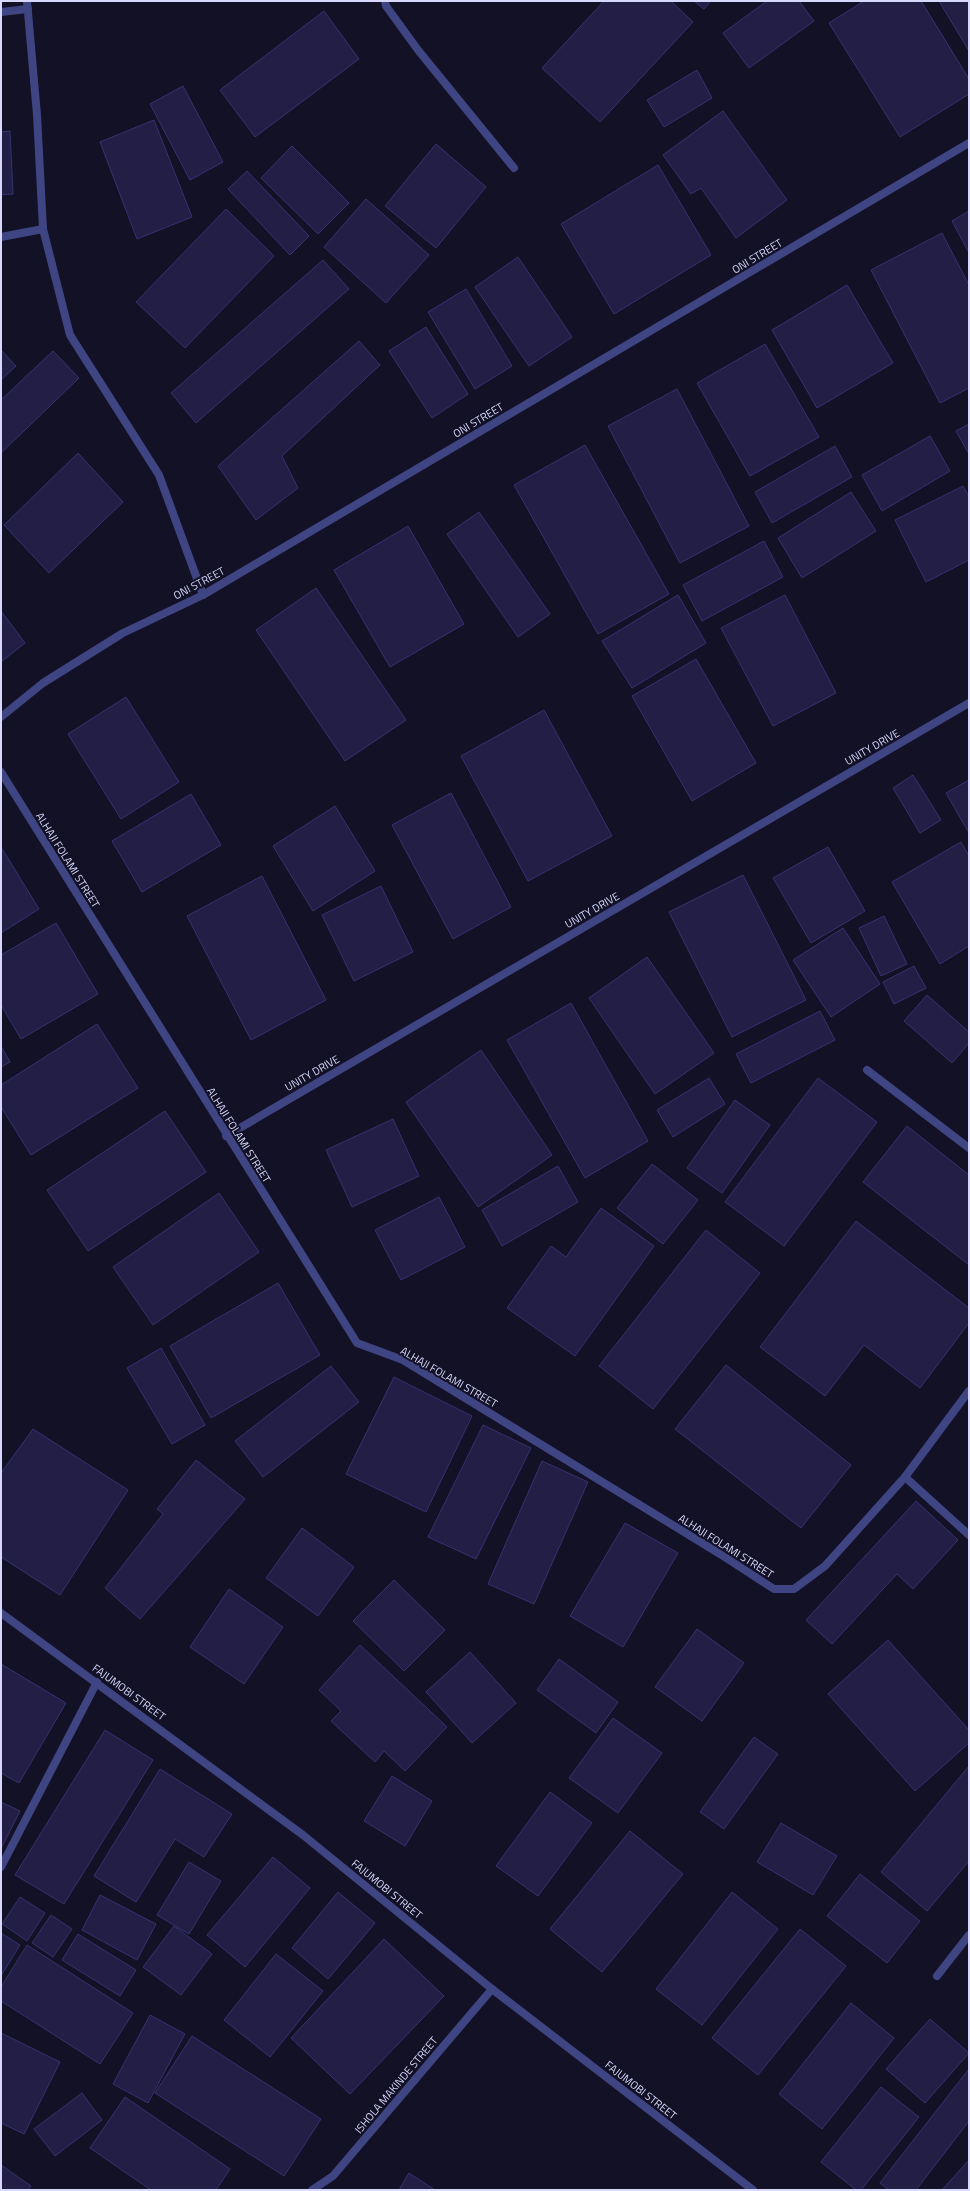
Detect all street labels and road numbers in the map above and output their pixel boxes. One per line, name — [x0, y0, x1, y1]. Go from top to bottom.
street label: ONI STREET — [729, 235, 785, 277]
street label: ONI STREET — [450, 399, 506, 441]
street label: ONI STREET — [170, 563, 228, 603]
street label: UNITY DRIVE — [842, 725, 902, 769]
street label: ALHAJI FOLAMI STREET — [32, 809, 104, 911]
street label: UNITY DRIVE — [562, 888, 622, 932]
street label: UNITY DRIVE — [282, 1051, 342, 1095]
street label: ALHAJI FOLAMI STREET — [203, 1084, 275, 1186]
street label: ALHAJI FOLAMI STREET — [398, 1343, 501, 1411]
street label: ALHAJI FOLAMI STREET — [675, 1510, 777, 1582]
street label: FAJUMOBI STREET — [89, 1660, 169, 1724]
street label: FAJUMOBI STREET — [348, 1855, 426, 1923]
street label: ISHOLA MAKINDE STREET — [351, 2033, 441, 2137]
street label: FAJUMOBI STREET — [602, 2057, 680, 2123]

